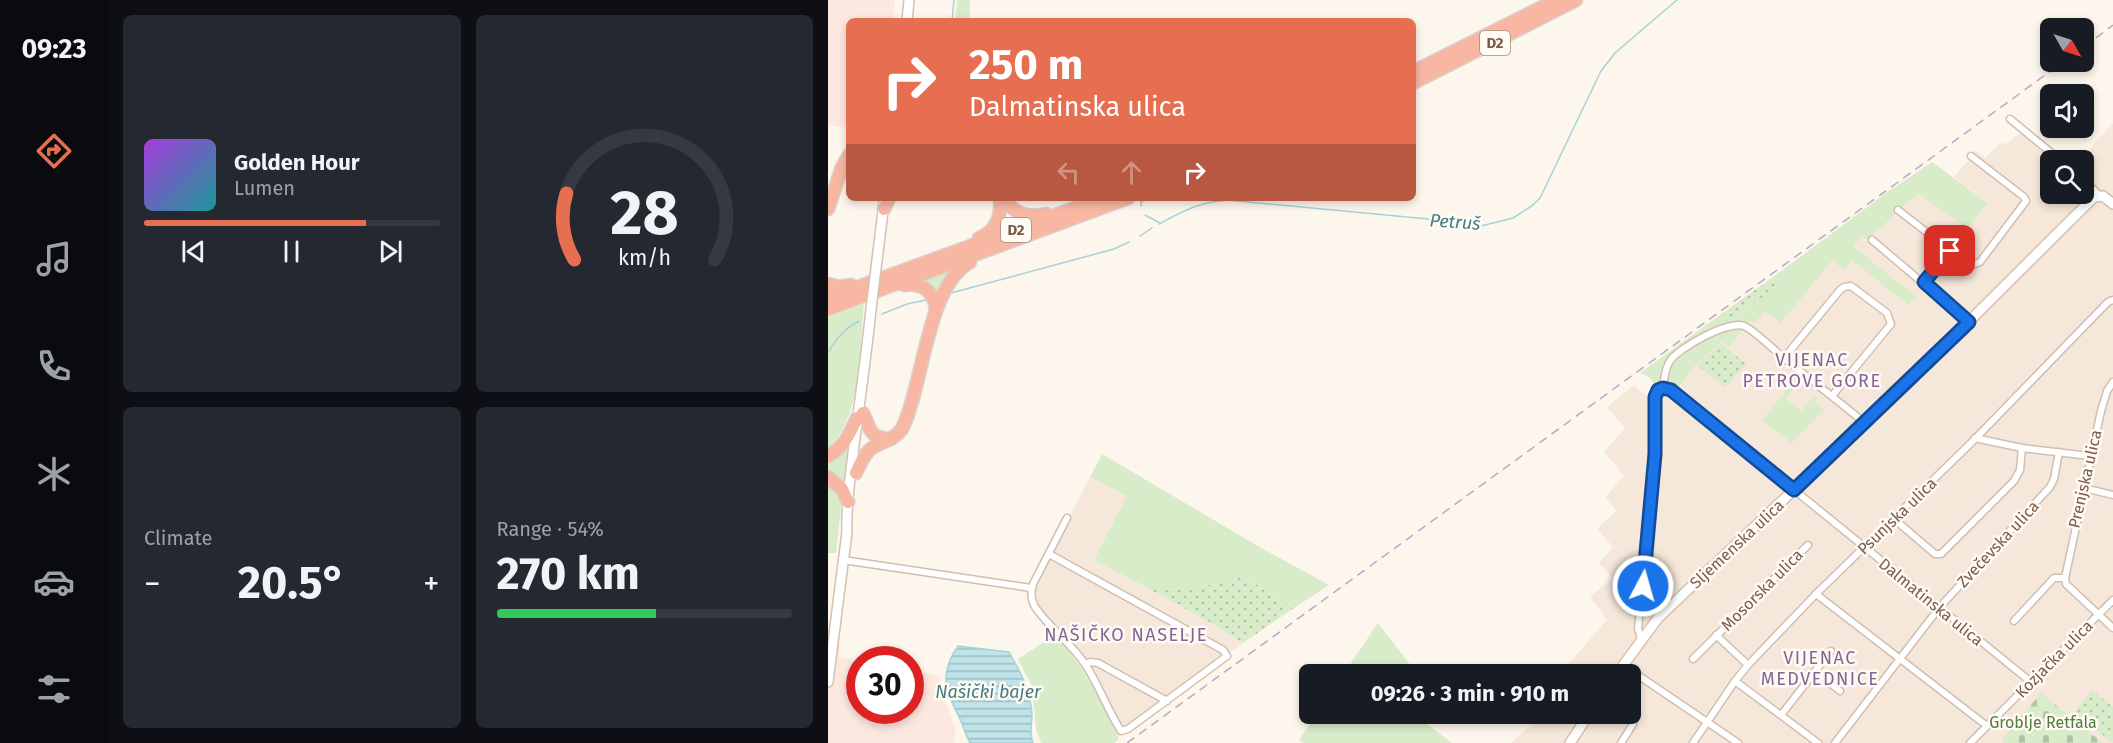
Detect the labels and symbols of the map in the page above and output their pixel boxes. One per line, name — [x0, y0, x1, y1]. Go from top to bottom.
north arrow — [2040, 18, 2094, 72]
road number: D2 — [1480, 31, 1510, 55]
water label: Petruš — [1429, 209, 1482, 235]
road number: D2 — [1001, 218, 1031, 242]
pin — [1924, 225, 1975, 276]
district label: VIJENAC PETROVE GORE — [1742, 349, 1882, 392]
street label: Prenjska ulica — [2064, 428, 2106, 530]
street label: Psunjska ulica — [1854, 474, 1940, 558]
street label: Sljemenska ulica — [1686, 496, 1788, 592]
street label: Zvečevska ulica — [1953, 497, 2043, 591]
street label: Mosorska ulica — [1717, 545, 1807, 635]
position arrow — [1611, 554, 1675, 618]
street label: Dalmatinska ulica — [1875, 554, 1987, 650]
street label: Kozjačka ulica — [2011, 616, 2097, 702]
district label: NAŠIČKO NASELJE — [1044, 624, 1208, 646]
speed limit sign: 30 — [846, 646, 924, 724]
district label: VIJENAC MEDVEDNICE — [1761, 647, 1879, 690]
water label: Našički bajer — [935, 681, 1042, 703]
park label: Groblje Retfala — [1989, 713, 2097, 732]

